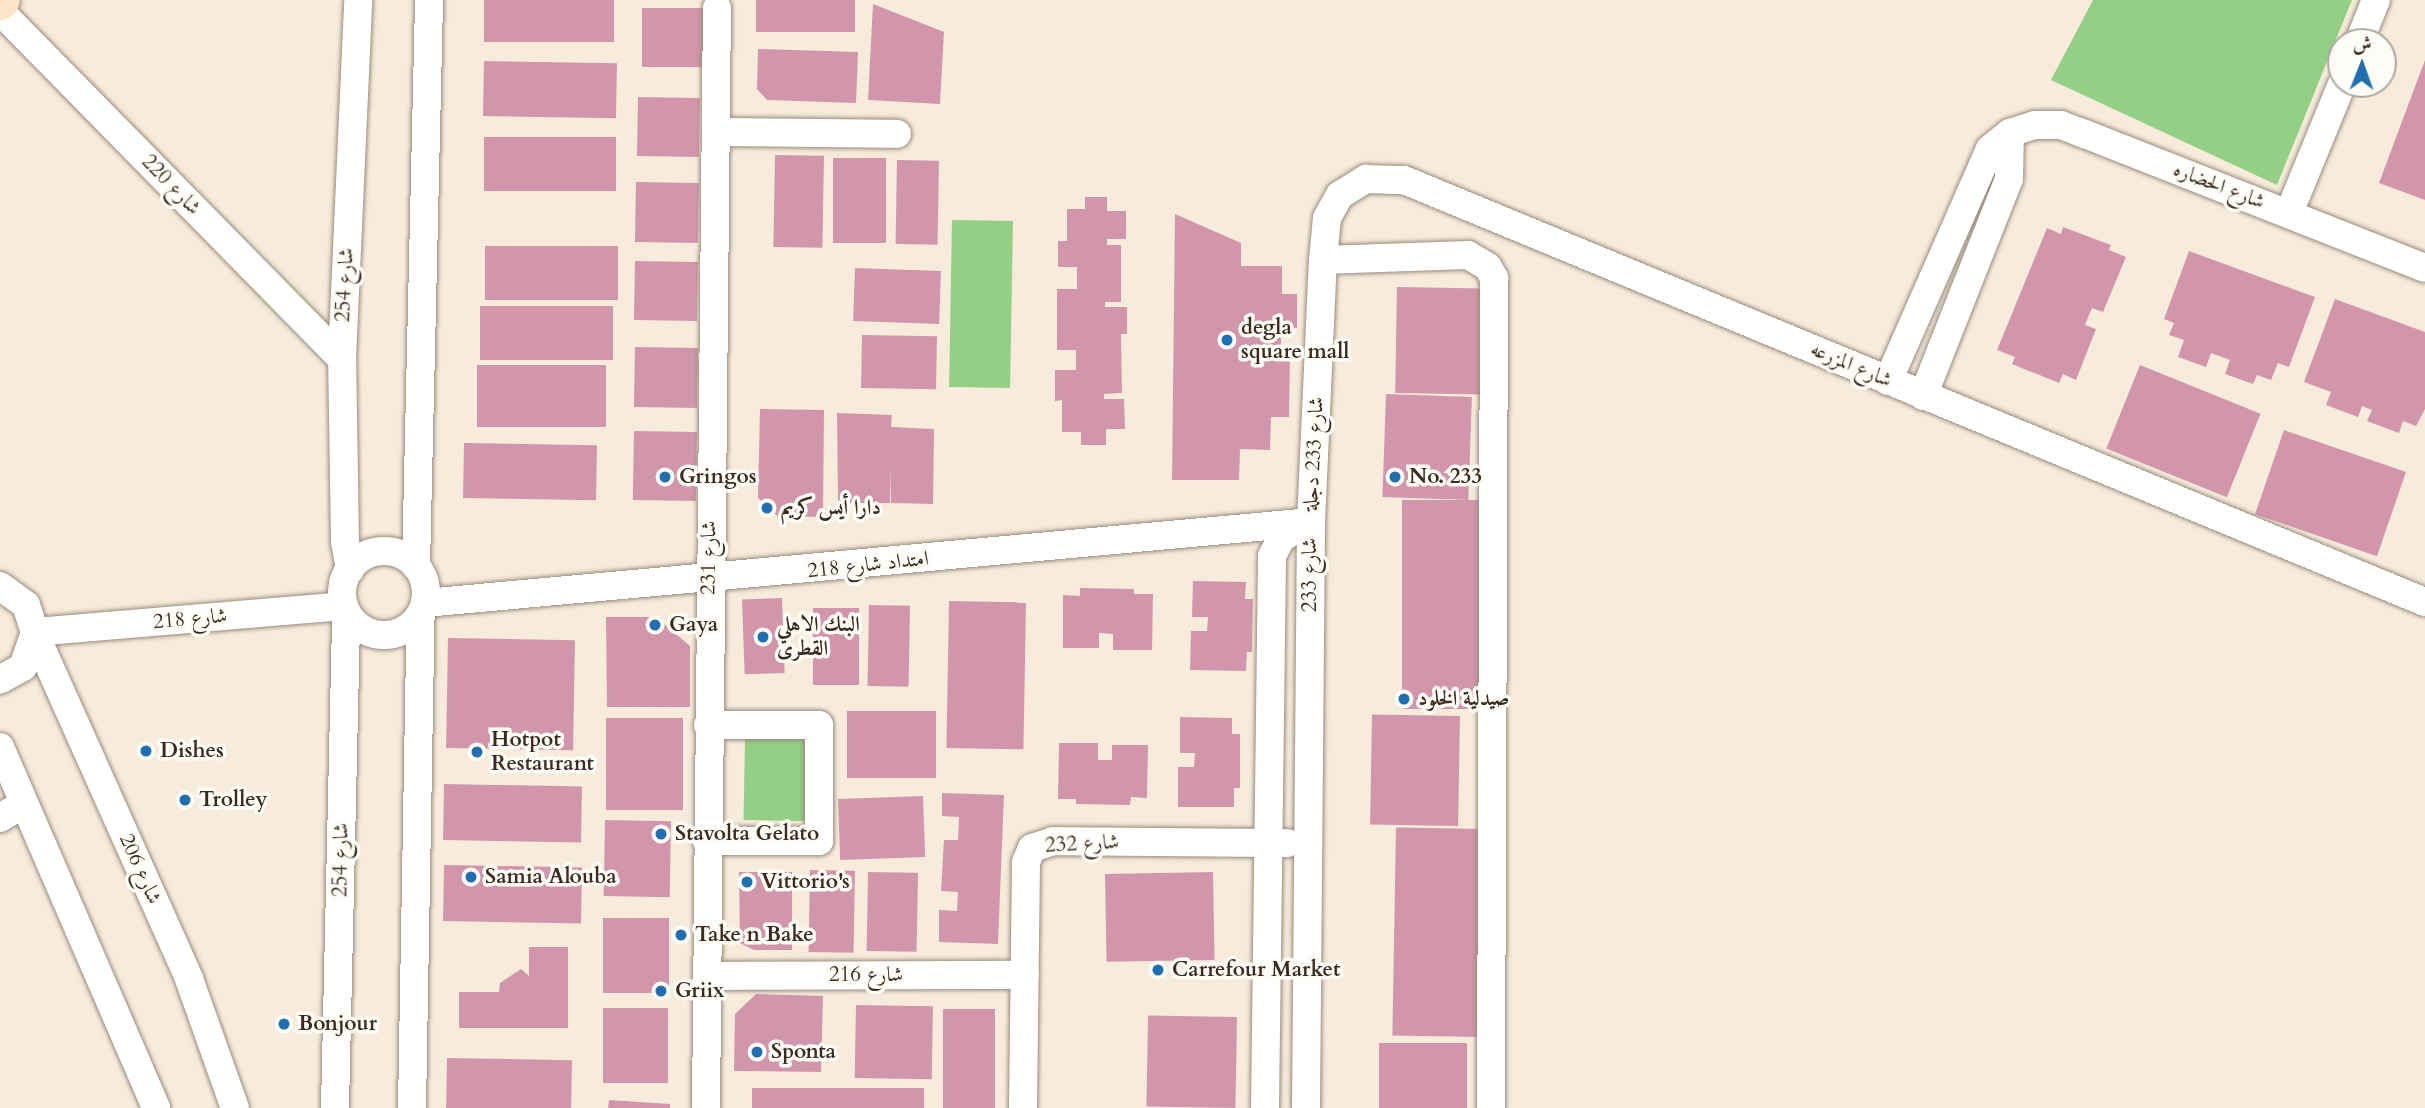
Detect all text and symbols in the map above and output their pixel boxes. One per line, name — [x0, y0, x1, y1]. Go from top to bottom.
north arrow — [2327, 28, 2397, 98]
text: ش — [2353, 31, 2372, 57]
street label: شارع 220 — [136, 150, 206, 220]
street label: شارع الحضاره — [2170, 157, 2268, 215]
street label: شارع 254 — [330, 247, 360, 323]
place label: degla square mall — [1241, 315, 1349, 365]
marker: degla square mall — [1219, 332, 1235, 348]
street label: شارع المزرعه — [1807, 337, 1895, 393]
street label: شارع 233 دجلة — [1298, 396, 1330, 512]
place label: Gringos — [679, 464, 757, 490]
place label: No. 233 — [1409, 464, 1482, 490]
marker: Gringos — [657, 469, 673, 485]
marker: No. 233 — [1387, 469, 1403, 485]
place label: دارا أيس كريم — [781, 495, 881, 521]
marker: دارا أيس كريم — [759, 500, 775, 516]
street label: شارع 231 — [696, 521, 722, 595]
street label: شارع 233 — [1297, 538, 1323, 612]
street label: امتداد شارع 218 — [806, 546, 930, 584]
street label: شارع 218 — [152, 603, 228, 635]
place label: Gaya — [669, 612, 718, 638]
place label: البنك الاهلي القطرى — [777, 612, 860, 662]
marker: Gaya — [647, 617, 663, 633]
marker: البنك الاهلي القطرى — [755, 629, 771, 645]
place label: صيدلية الخلود — [1418, 686, 1509, 712]
marker: صيدلية الخلود — [1396, 691, 1412, 707]
place label: Hotpot Restaurant — [491, 727, 594, 777]
place label: Dishes — [160, 738, 224, 764]
marker: Dishes — [138, 743, 154, 759]
marker: Hotpot Restaurant — [469, 744, 485, 760]
place label: Trolley — [199, 787, 267, 813]
marker: Trolley — [177, 792, 193, 808]
place label: Stavolta Gelato — [675, 821, 819, 847]
street label: شارع 254 — [328, 823, 354, 897]
marker: Stavolta Gelato — [653, 826, 669, 842]
street label: شارع 232 — [1044, 829, 1120, 859]
street label: شارع 206 — [113, 830, 167, 908]
place label: Samia Alouba — [485, 864, 617, 890]
marker: Samia Alouba — [463, 869, 479, 885]
place label: Vittorio's — [761, 869, 850, 895]
marker: Vittorio's — [739, 874, 755, 890]
place label: Take n Bake — [695, 922, 814, 948]
marker: Take n Bake — [673, 927, 689, 943]
place label: Carrefour Market — [1172, 957, 1340, 983]
street label: شارع 216 — [829, 962, 903, 988]
marker: Carrefour Market — [1150, 962, 1166, 978]
place label: Griix — [675, 978, 725, 1004]
marker: Griix — [653, 983, 669, 999]
place label: Bonjour — [298, 1011, 377, 1037]
marker: Bonjour — [276, 1016, 292, 1032]
place label: Sponta — [771, 1039, 836, 1065]
marker: Sponta — [749, 1044, 765, 1060]

